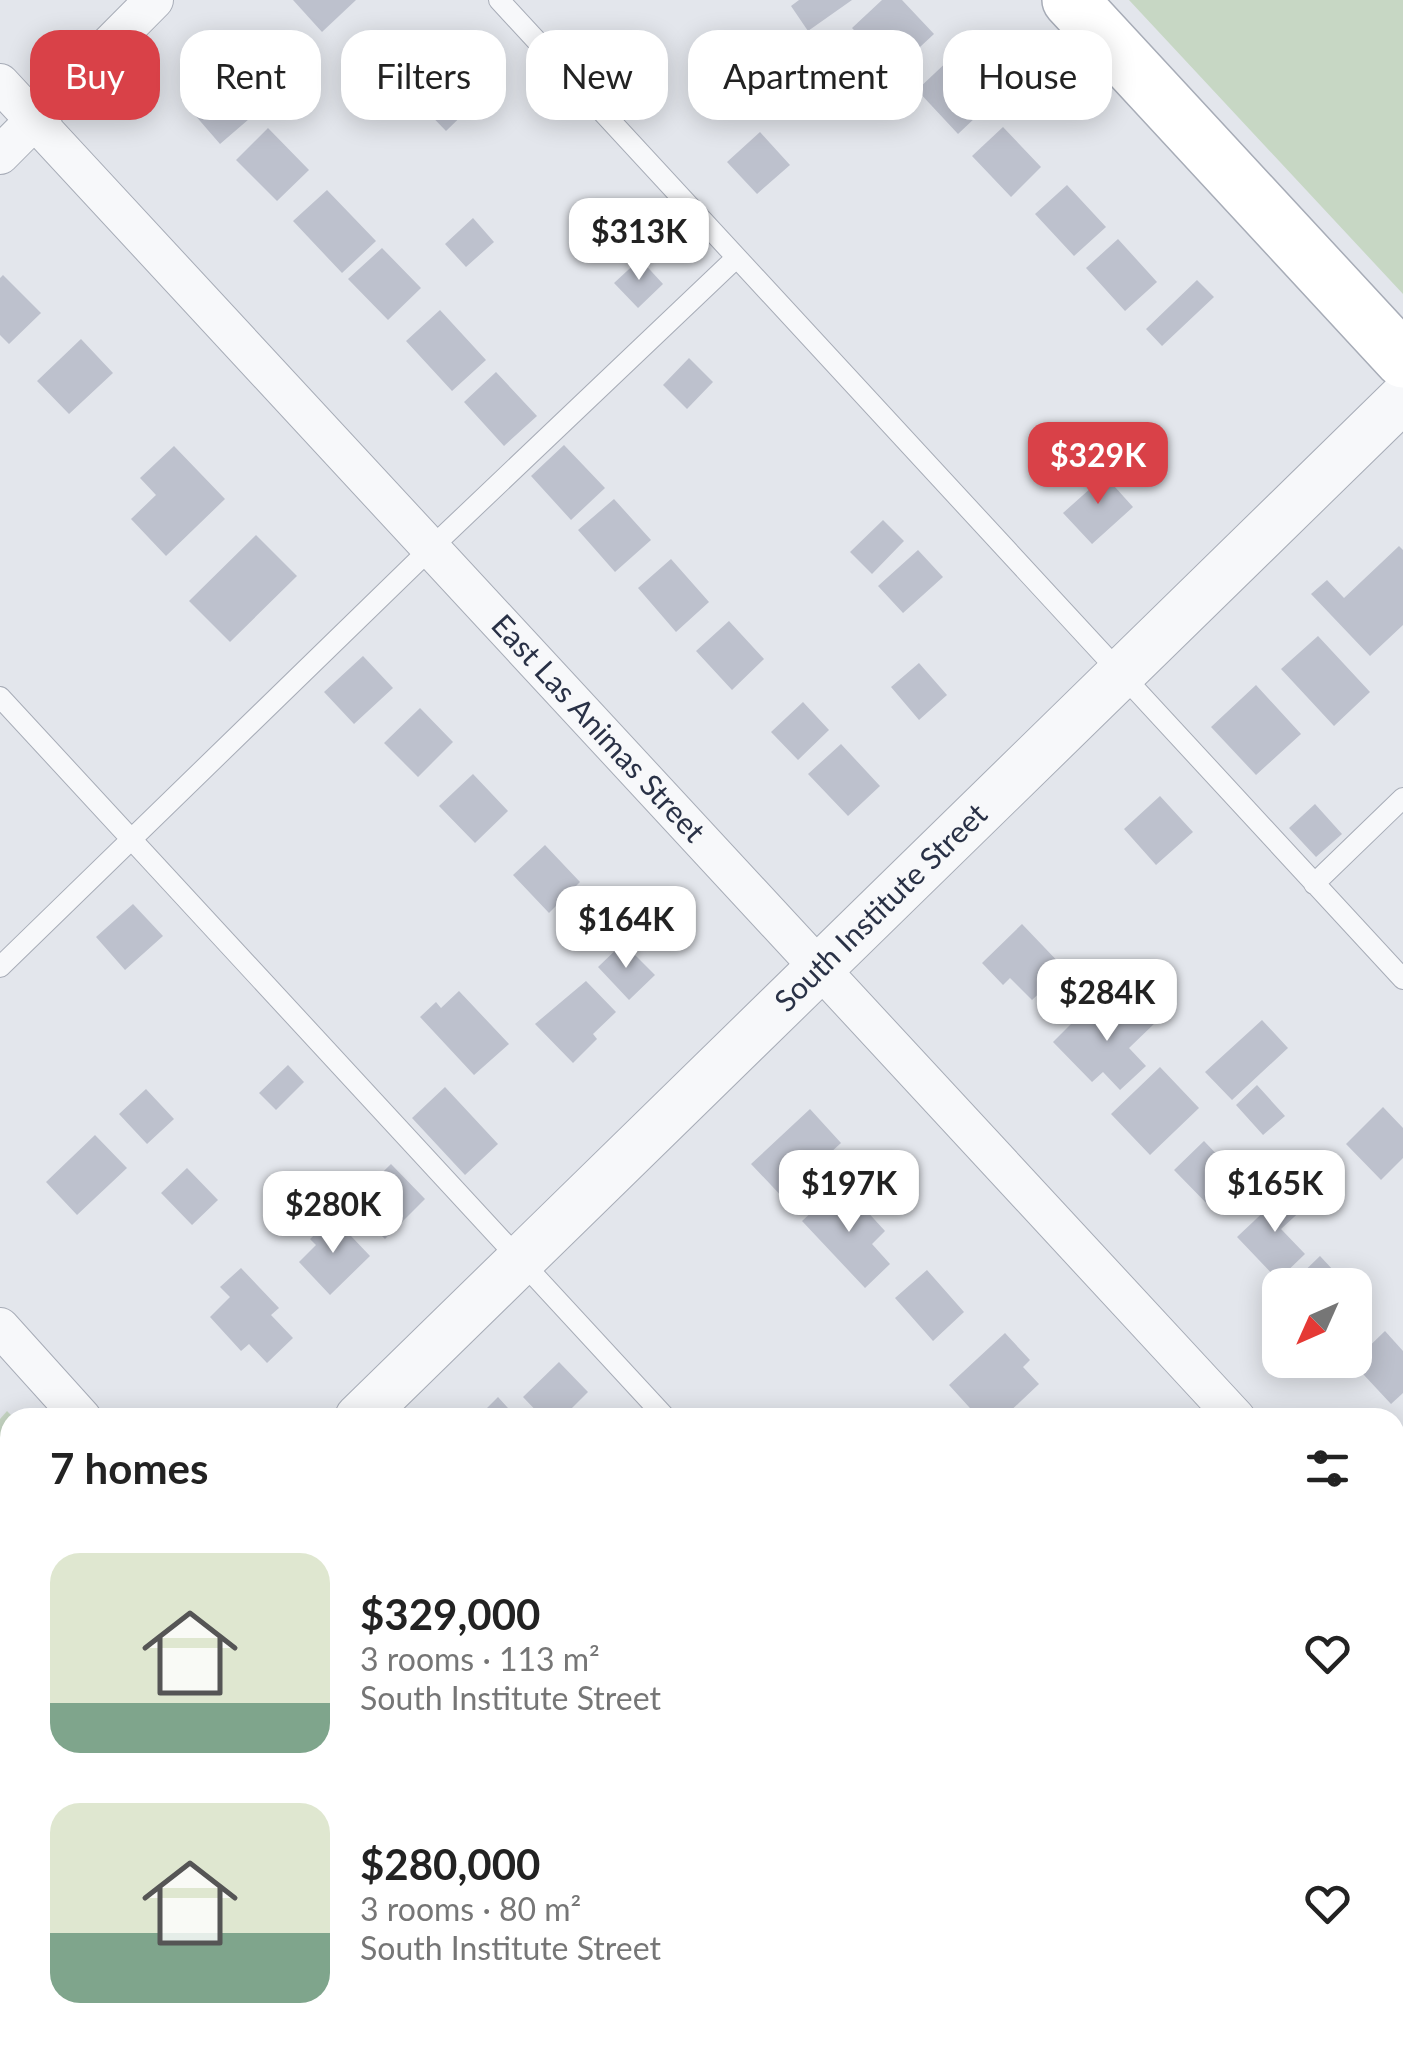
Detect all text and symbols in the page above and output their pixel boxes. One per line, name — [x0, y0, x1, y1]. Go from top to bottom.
chip: Buy — [30, 30, 160, 120]
chip: Rent — [180, 30, 321, 120]
chip: Filters — [341, 30, 506, 120]
chip: New — [526, 30, 668, 120]
chip: Apartment — [688, 30, 923, 120]
chip: House — [943, 30, 1112, 120]
pin: $313K — [569, 198, 709, 283]
text: $313K — [591, 211, 687, 250]
pin: $329K — [1028, 422, 1168, 507]
text: $329K — [1050, 435, 1146, 474]
street label: East Las Animas Street — [485, 606, 714, 849]
street label: South Institute Street — [766, 795, 993, 1018]
pin: $164K — [556, 886, 696, 971]
text: $164K — [578, 899, 674, 938]
pin: $284K — [1037, 959, 1177, 1044]
text: $284K — [1059, 972, 1155, 1011]
pin: $197K — [779, 1150, 919, 1235]
pin: $165K — [1205, 1150, 1345, 1235]
text: $197K — [801, 1163, 897, 1202]
text: $165K — [1227, 1163, 1323, 1202]
pin: $280K — [263, 1171, 403, 1256]
text: $280K — [285, 1184, 381, 1223]
north arrow — [1262, 1268, 1372, 1378]
map controls — [1262, 1268, 1372, 1378]
icon: filters — [1300, 1441, 1355, 1496]
text: 7 homes — [50, 1443, 208, 1493]
text: $329,000 — [360, 1589, 540, 1639]
icon: home — [130, 1593, 250, 1713]
icon: heart — [1300, 1626, 1355, 1681]
text: 3 rooms · 113 m² — [360, 1639, 600, 1678]
text: South Institute Street — [360, 1678, 661, 1717]
text: $280,000 — [360, 1839, 540, 1889]
icon: home — [130, 1843, 250, 1963]
icon: heart — [1300, 1876, 1355, 1931]
text: 3 rooms · 80 m² — [360, 1889, 581, 1928]
text: South Institute Street — [360, 1928, 661, 1967]

